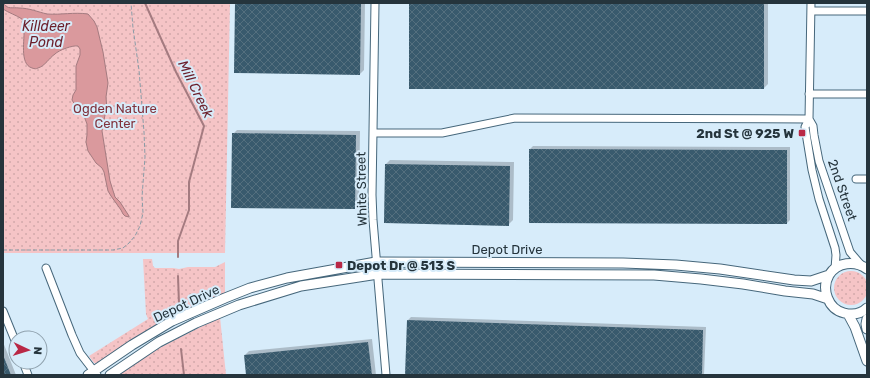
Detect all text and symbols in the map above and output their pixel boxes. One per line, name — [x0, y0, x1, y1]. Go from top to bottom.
water label: Killdeer Pond — [22, 18, 71, 51]
water label: Mill Creek — [174, 57, 217, 122]
park label: Ogden Nature Center — [73, 101, 157, 131]
place label: 2nd St @ 925 W — [696, 126, 794, 141]
marker: 2nd St @ 925 W — [797, 128, 807, 138]
street label: White Street — [353, 152, 370, 226]
street label: 2nd Street — [825, 157, 860, 223]
street label: Depot Drive — [472, 242, 542, 257]
place label: Depot Dr @ 513 S — [347, 258, 456, 273]
marker: Depot Dr @ 513 S — [334, 260, 344, 270]
street label: Depot Drive — [151, 282, 222, 325]
north arrow — [8, 330, 48, 370]
text: N — [31, 346, 44, 355]

